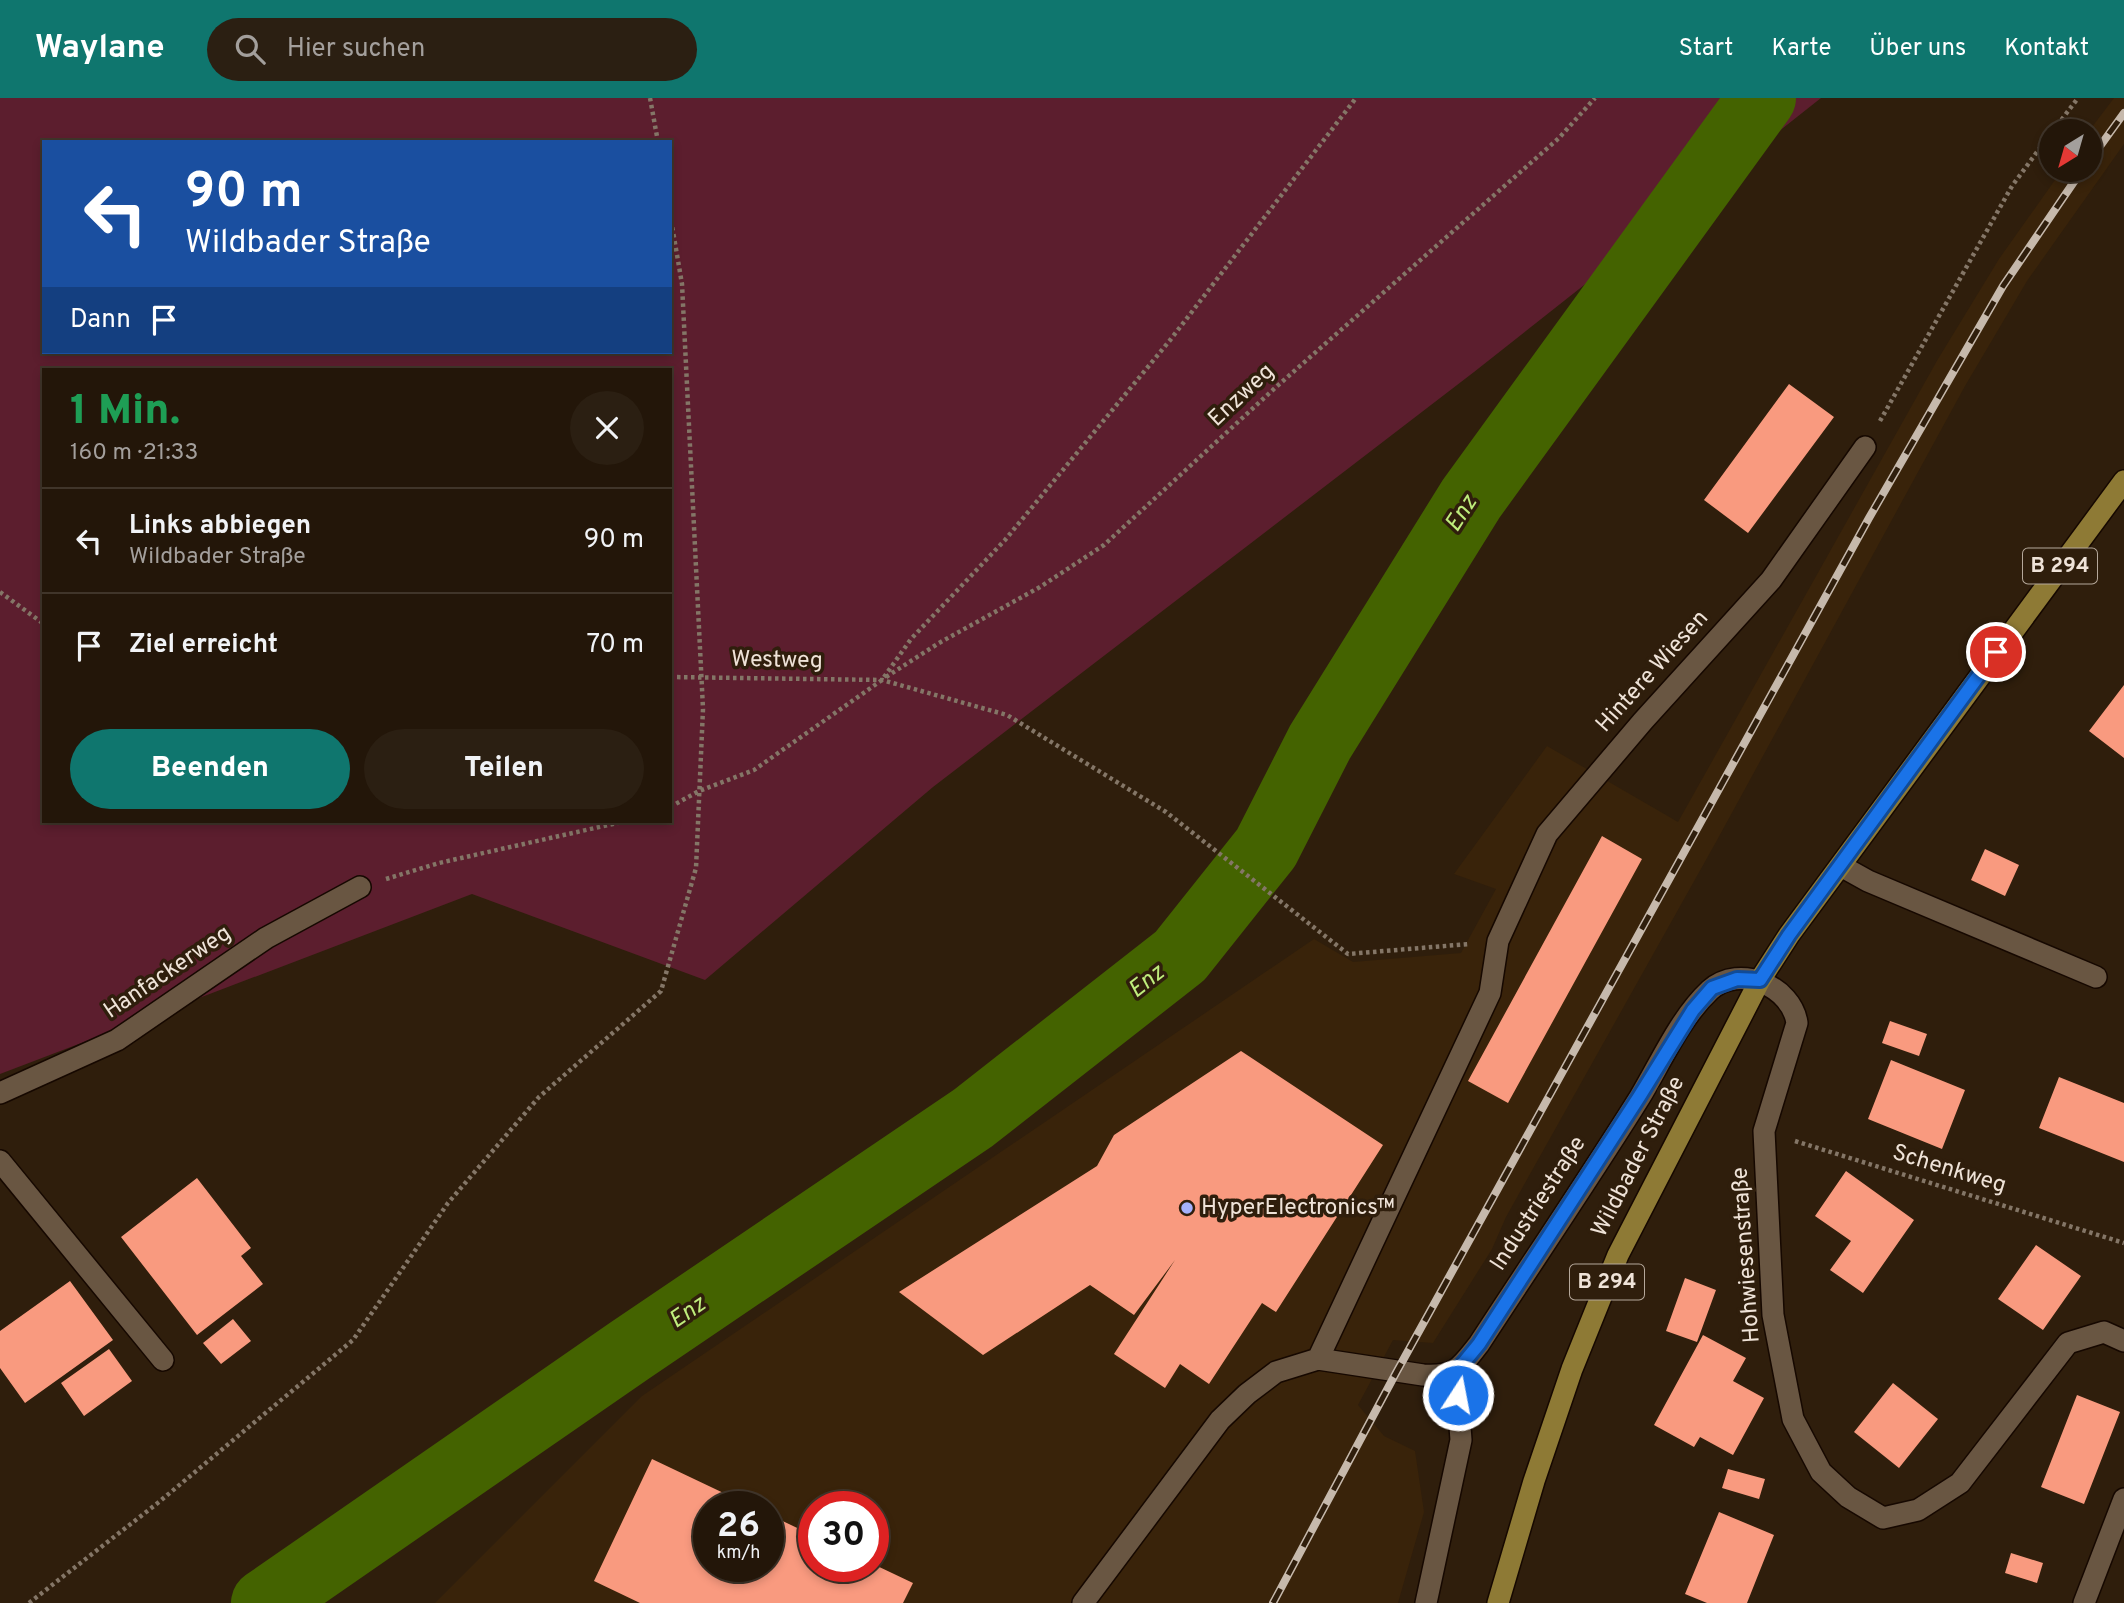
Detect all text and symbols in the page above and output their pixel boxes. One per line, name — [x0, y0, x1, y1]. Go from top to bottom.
search box — [207, 18, 697, 81]
text: Waylane — [35, 28, 165, 70]
icon: search — [231, 30, 269, 68]
text: Hier suchen — [287, 33, 425, 66]
text: Start — [1679, 34, 1733, 64]
text: Karte — [1771, 34, 1831, 64]
text: Über uns — [1869, 34, 1966, 64]
text: Kontakt — [2004, 34, 2089, 64]
north arrow — [2039, 119, 2102, 182]
map controls — [2039, 119, 2102, 182]
text: 90 m — [185, 163, 303, 225]
icon: left — [70, 168, 161, 259]
text: Wildbader Straße — [185, 224, 431, 264]
icon: arrive — [145, 301, 183, 339]
text: Dann — [70, 304, 131, 337]
street label: Enzweg — [1203, 358, 1281, 434]
text: 1 Min. — [70, 386, 180, 439]
button: close — [570, 391, 644, 465]
text: 160 m · 21:33 — [70, 439, 198, 468]
water label: Enz — [1439, 489, 1486, 538]
text: Links abbiegen — [129, 510, 311, 543]
icon: left — [70, 522, 108, 560]
text: 90 m — [584, 524, 644, 557]
text: Wildbader Straße — [129, 543, 306, 572]
road number: B 294 — [2023, 548, 2097, 584]
street label: Hintere Wiesen — [1590, 605, 1716, 739]
pin — [1966, 622, 2026, 682]
icon: arrive — [70, 627, 108, 665]
text: Ziel erreicht — [129, 629, 278, 662]
text: 70 m — [586, 629, 644, 662]
icon: arrive — [1977, 633, 2015, 671]
street label: Westweg — [731, 646, 823, 676]
button: Beenden — [70, 729, 350, 809]
button: Teilen — [364, 729, 644, 809]
street label: Hanfackerweg — [99, 920, 237, 1026]
water label: Enz — [1123, 958, 1172, 1006]
street label: Wildbader Straße — [1586, 1072, 1692, 1242]
street label: Industriestraße — [1485, 1131, 1593, 1277]
street label: Schenkweg — [1889, 1139, 2009, 1201]
street label: Hohwiesenstraße — [1726, 1166, 1768, 1344]
place label: HyperElectronics™ — [1201, 1194, 1395, 1223]
marker: HyperElectronics™ — [1179, 1200, 1195, 1216]
road number: B 294 — [1570, 1264, 1644, 1300]
water label: Enz — [664, 1289, 713, 1336]
position arrow — [1421, 1358, 1495, 1432]
speed limit sign: 30 — [798, 1491, 889, 1582]
text: 26 — [717, 1505, 760, 1549]
text: km/h — [717, 1542, 760, 1565]

